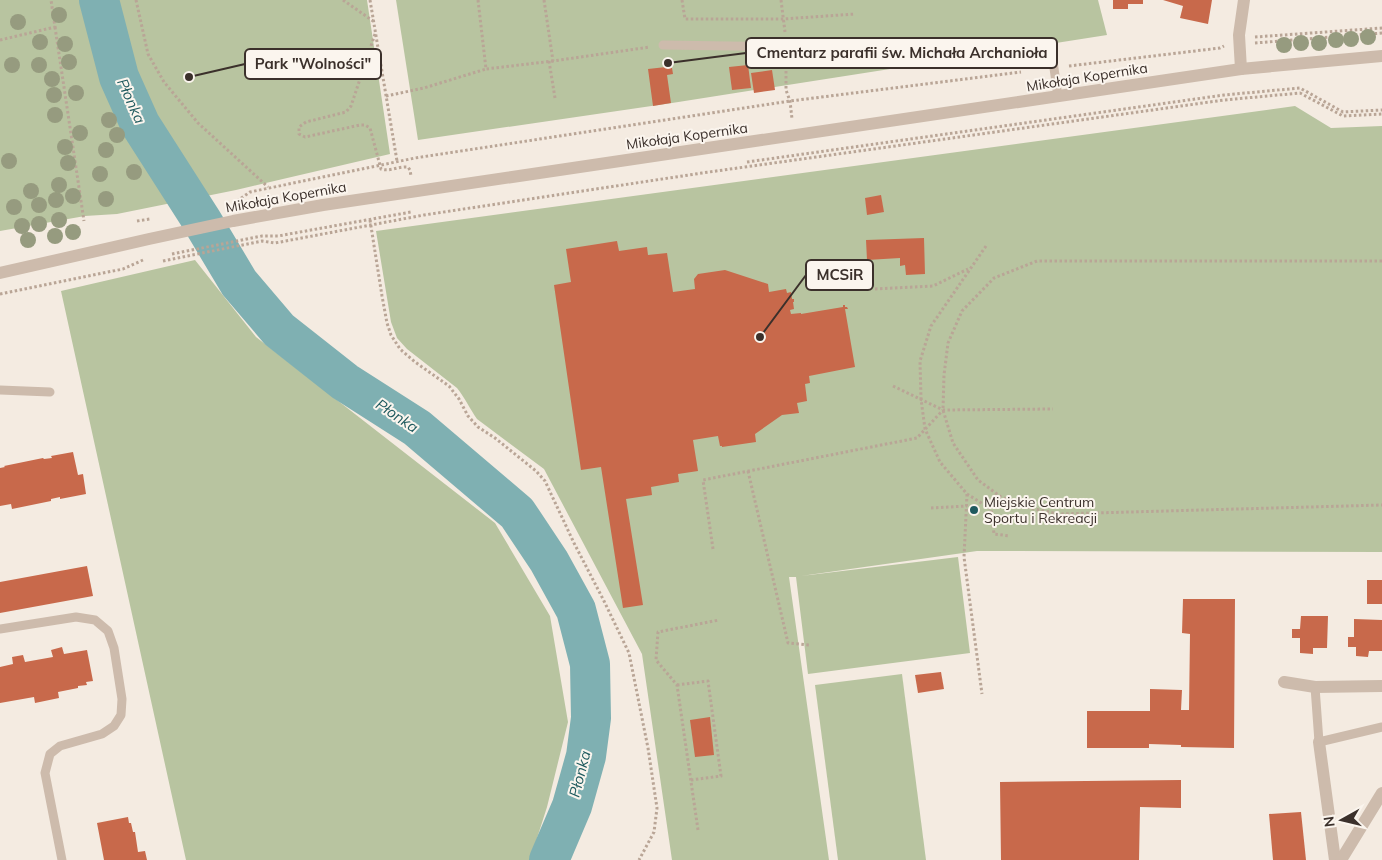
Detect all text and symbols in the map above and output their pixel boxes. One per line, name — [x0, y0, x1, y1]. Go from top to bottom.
callout: Cmentarz parafii św. Michała Archanioła — [746, 38, 1057, 68]
text: Cmentarz parafii św. Michała Archanioła — [756, 43, 1048, 62]
callout: Park "Wolności" — [245, 49, 381, 79]
text: Park "Wolności" — [255, 54, 371, 73]
street label: Mikołaja Kopernika — [1025, 59, 1149, 95]
water label: Płonka — [113, 75, 150, 126]
street label: Mikołaja Kopernika — [625, 119, 749, 153]
street label: Mikołaja Kopernika — [224, 178, 348, 216]
callout: MCSiR — [806, 260, 873, 290]
text: MCSiR — [816, 265, 864, 284]
water label: Płonka — [372, 394, 422, 437]
place label: Miejskie Centrum Sportu i Rekreacji — [984, 493, 1097, 527]
marker: Miejskie Centrum Sportu i Rekreacji — [968, 504, 980, 516]
water label: Płonka — [565, 749, 594, 799]
north arrow — [1317, 795, 1367, 845]
text: N — [1319, 815, 1339, 828]

